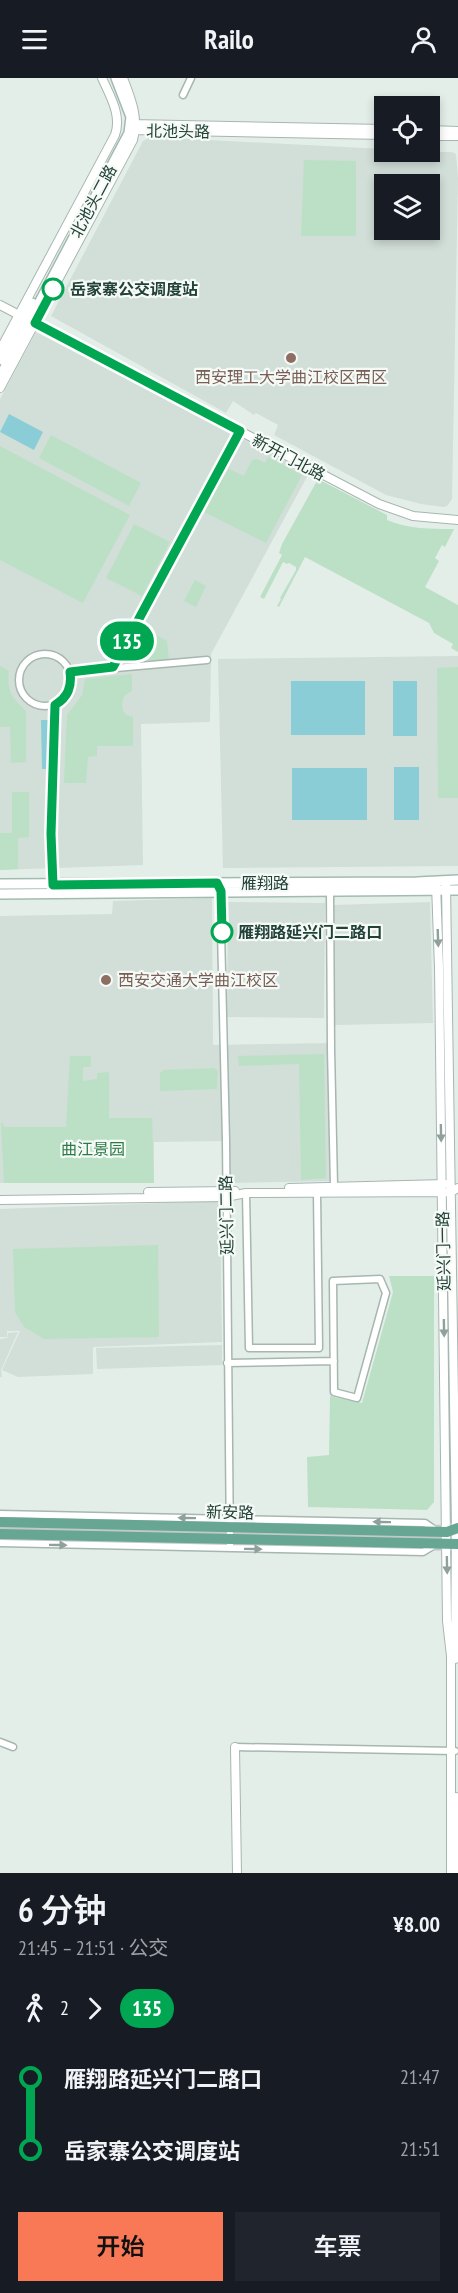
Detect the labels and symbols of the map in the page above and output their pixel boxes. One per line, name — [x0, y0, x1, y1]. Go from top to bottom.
street label: 北池头路 — [146, 120, 210, 142]
street label: 北池头二路 — [65, 161, 121, 241]
marker: 岳家寨公交调度站 — [42, 278, 64, 300]
place label: 岳家寨公交调度站 — [70, 279, 198, 299]
marker: 西安理工大学曲江校区西区 — [284, 351, 298, 365]
place label: 西安理工大学曲江校区西区 — [195, 367, 387, 387]
street label: 新开门北路 — [249, 429, 329, 485]
line badge: 135 — [92, 622, 162, 660]
street label: 雁翔路 — [241, 873, 289, 893]
marker: 雁翔路延兴门二路口 — [211, 921, 233, 943]
place label: 雁翔路延兴门二路口 — [238, 922, 382, 942]
one-way arrow — [433, 929, 443, 948]
place label: 西安交通大学曲江校区 — [118, 970, 278, 990]
marker: 西安交通大学曲江校区 — [99, 973, 113, 987]
one-way arrow — [437, 1124, 446, 1143]
park label: 曲江景园 — [61, 1139, 125, 1159]
street label: 延兴门二路 — [215, 1175, 237, 1255]
street label: 延兴门一路 — [432, 1211, 454, 1291]
one-way arrow — [439, 1319, 449, 1338]
street label: 新安路 — [206, 1502, 254, 1522]
one-way arrow — [177, 1513, 196, 1523]
one-way arrow — [372, 1517, 391, 1527]
one-way arrow — [49, 1540, 68, 1549]
one-way arrow — [244, 1544, 263, 1554]
one-way arrow — [442, 1556, 451, 1575]

